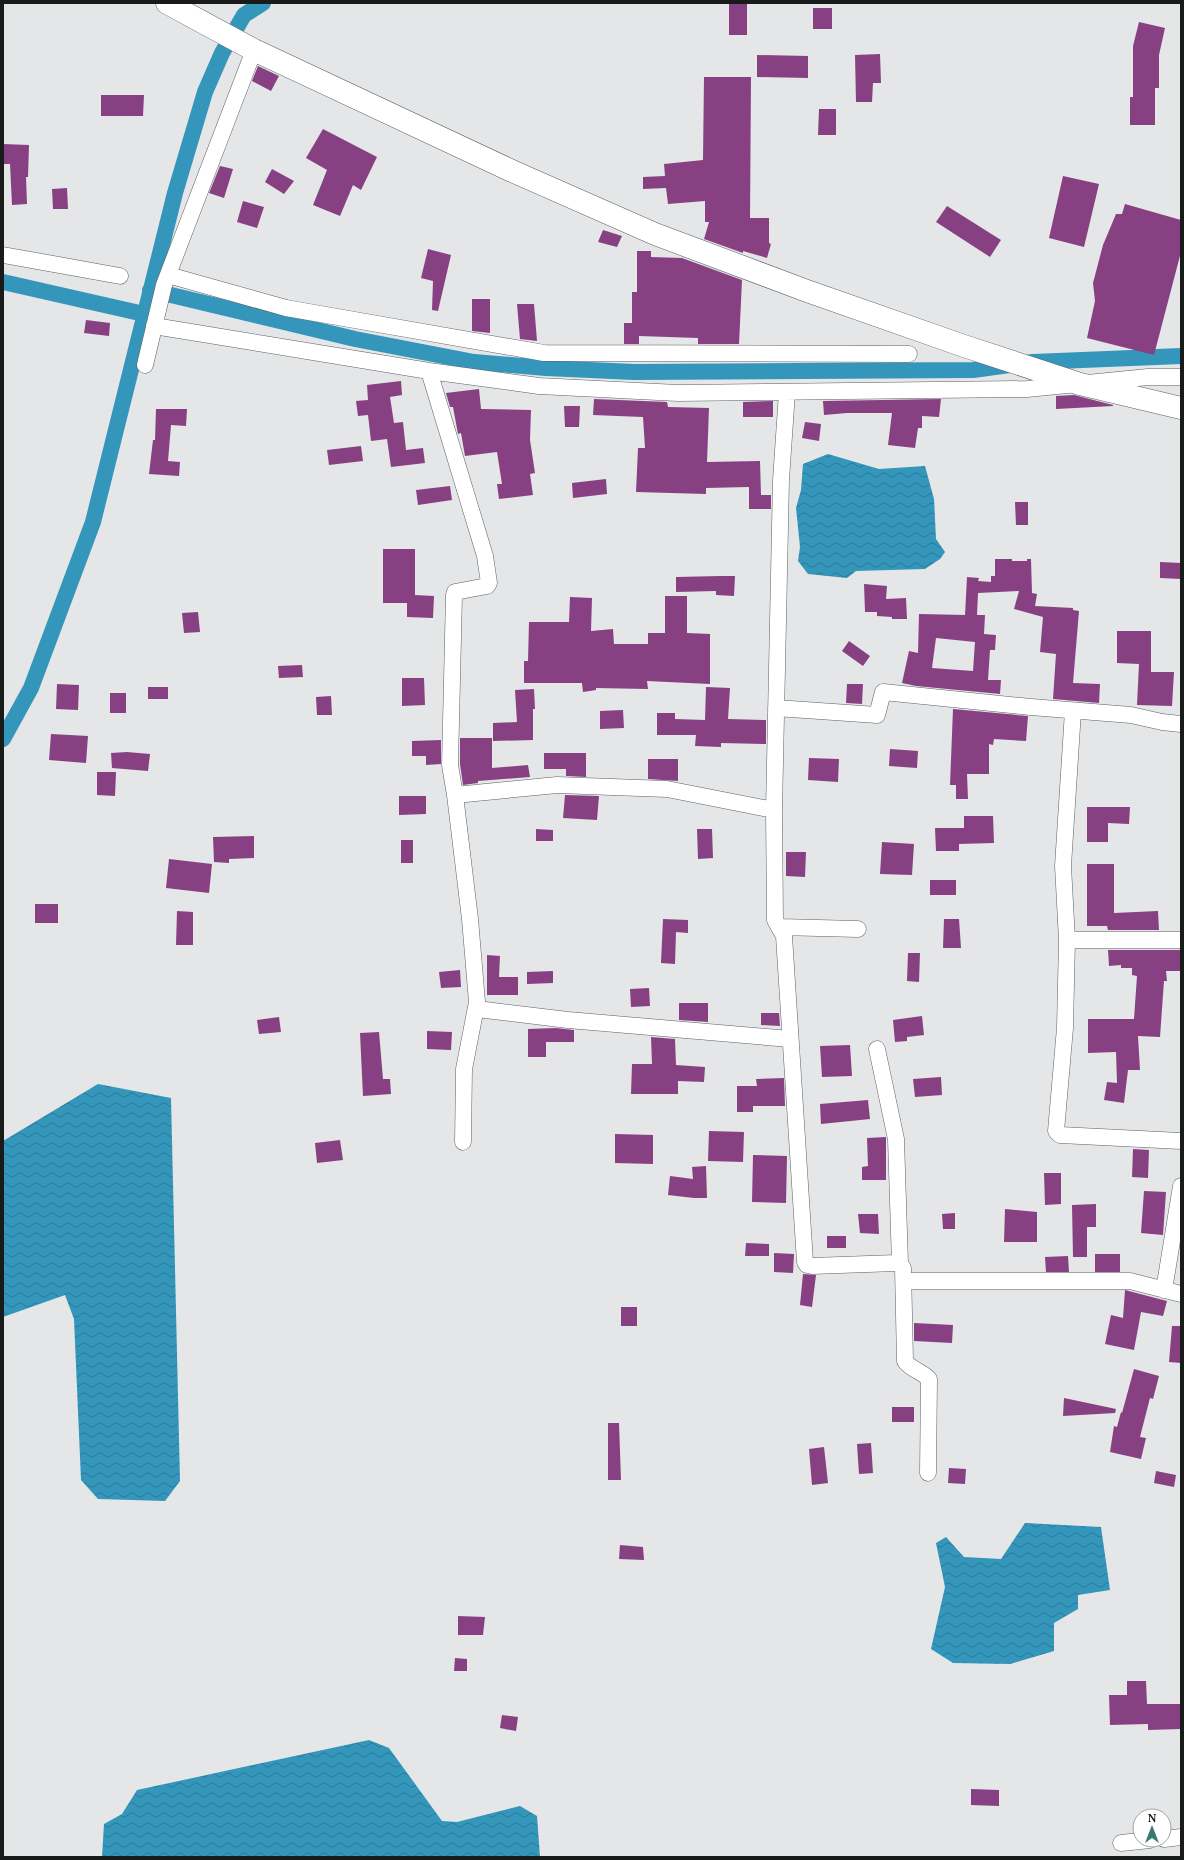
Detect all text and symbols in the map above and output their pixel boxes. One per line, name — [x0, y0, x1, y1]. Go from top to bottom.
north arrow — [1132, 1808, 1172, 1848]
text: N — [1148, 1810, 1157, 1825]

